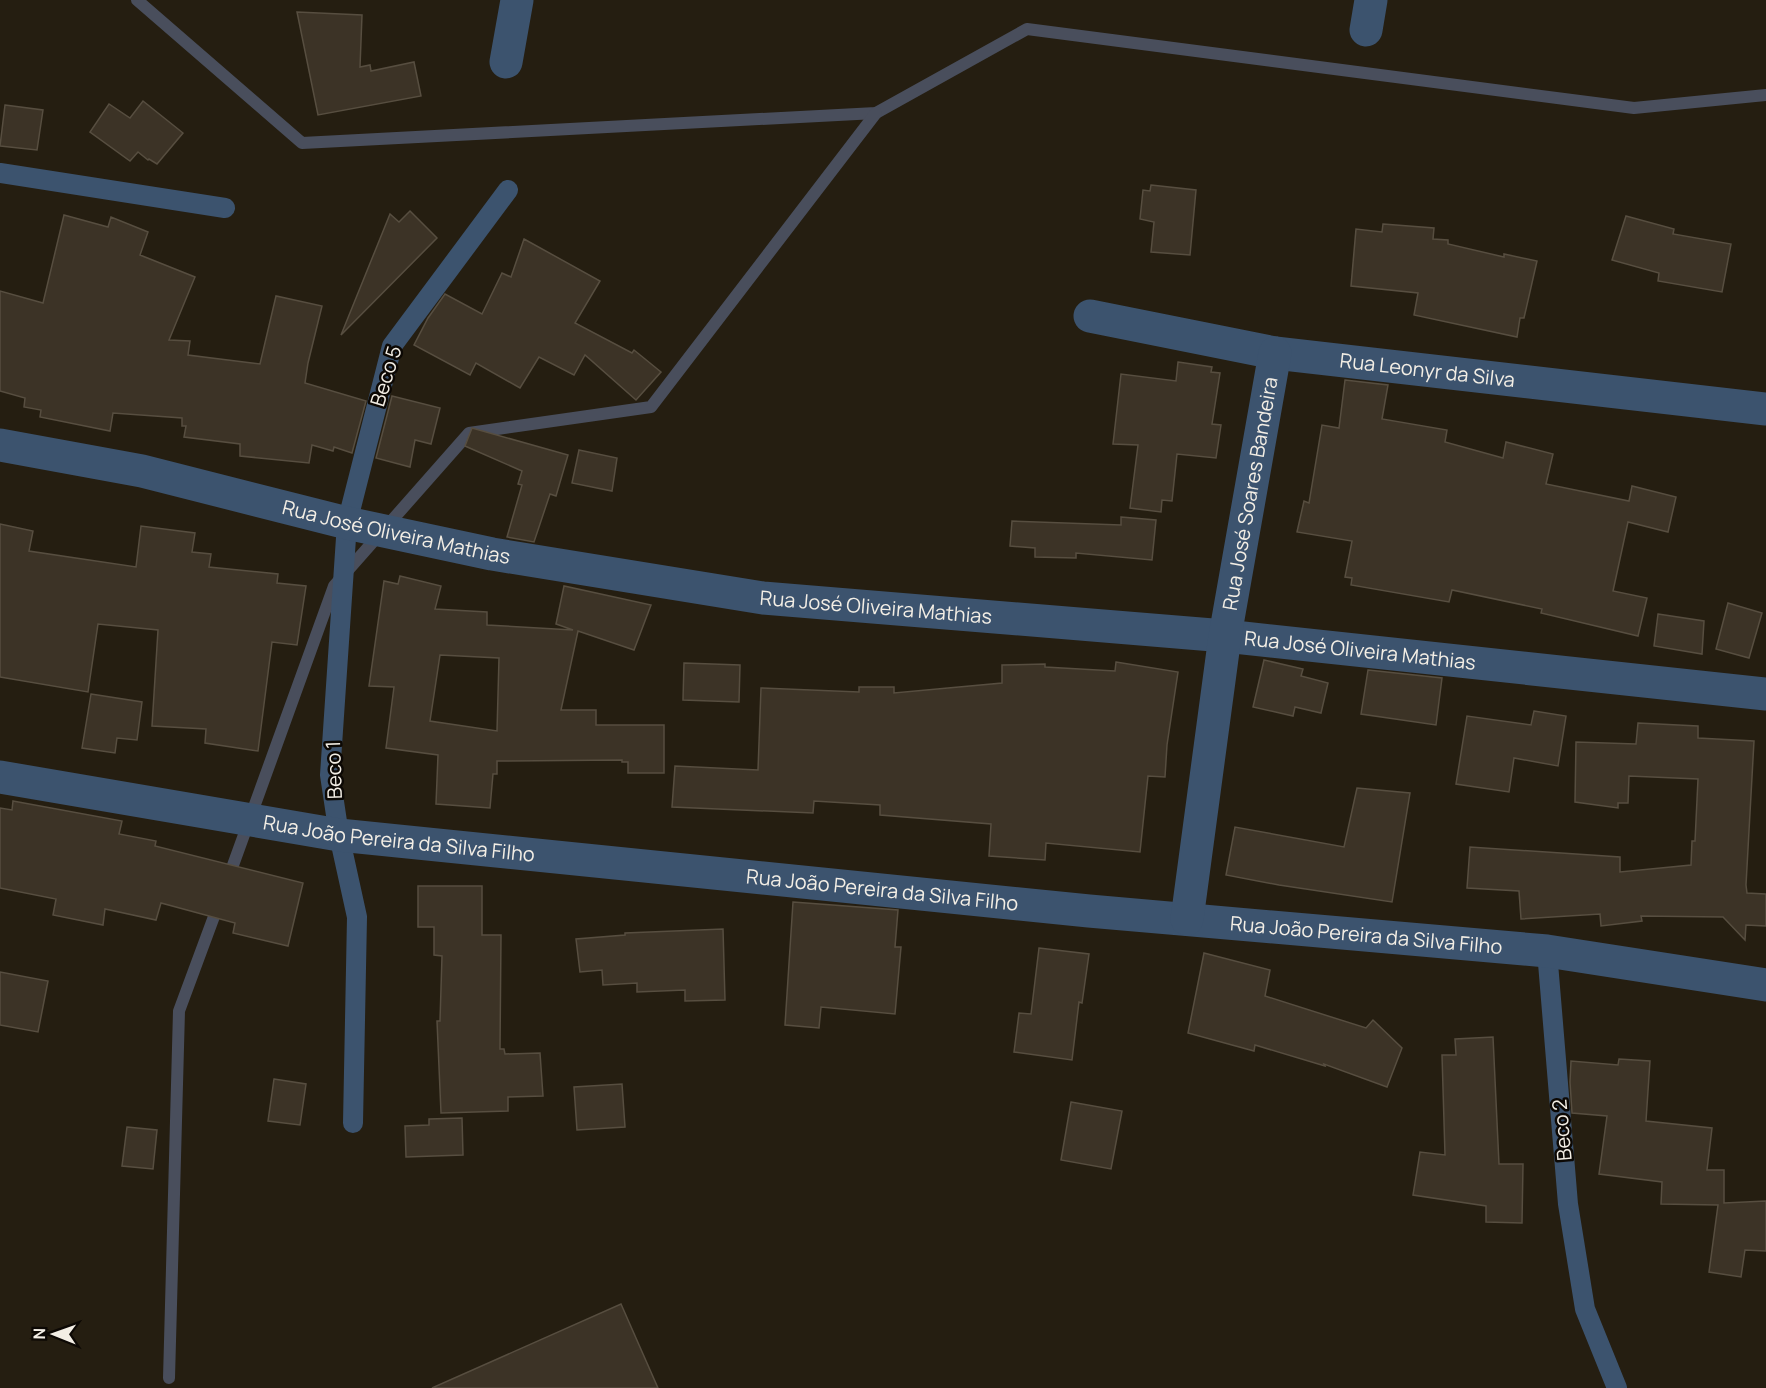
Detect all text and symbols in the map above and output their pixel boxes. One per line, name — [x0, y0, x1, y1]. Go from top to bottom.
street label: Beco 5 — [364, 342, 408, 409]
street label: Rua Leonyr da Silva — [1338, 346, 1516, 393]
street label: Rua José Soares Bandeira — [1216, 375, 1284, 613]
street label: Rua José Oliveira Mathias — [280, 493, 512, 570]
street label: Rua José Oliveira Mathias — [759, 584, 993, 630]
street label: Rua José Oliveira Mathias — [1243, 624, 1477, 676]
street label: Beco 1 — [319, 740, 348, 800]
street label: Rua João Pereira da Silva Filho — [261, 808, 536, 868]
street label: Rua João Pereira da Silva Filho — [745, 862, 1020, 917]
street label: Rua João Pereira da Silva Filho — [1229, 909, 1504, 960]
street label: Beco 2 — [1545, 1098, 1578, 1162]
north arrow — [24, 1304, 84, 1364]
text: N — [28, 1328, 50, 1340]

